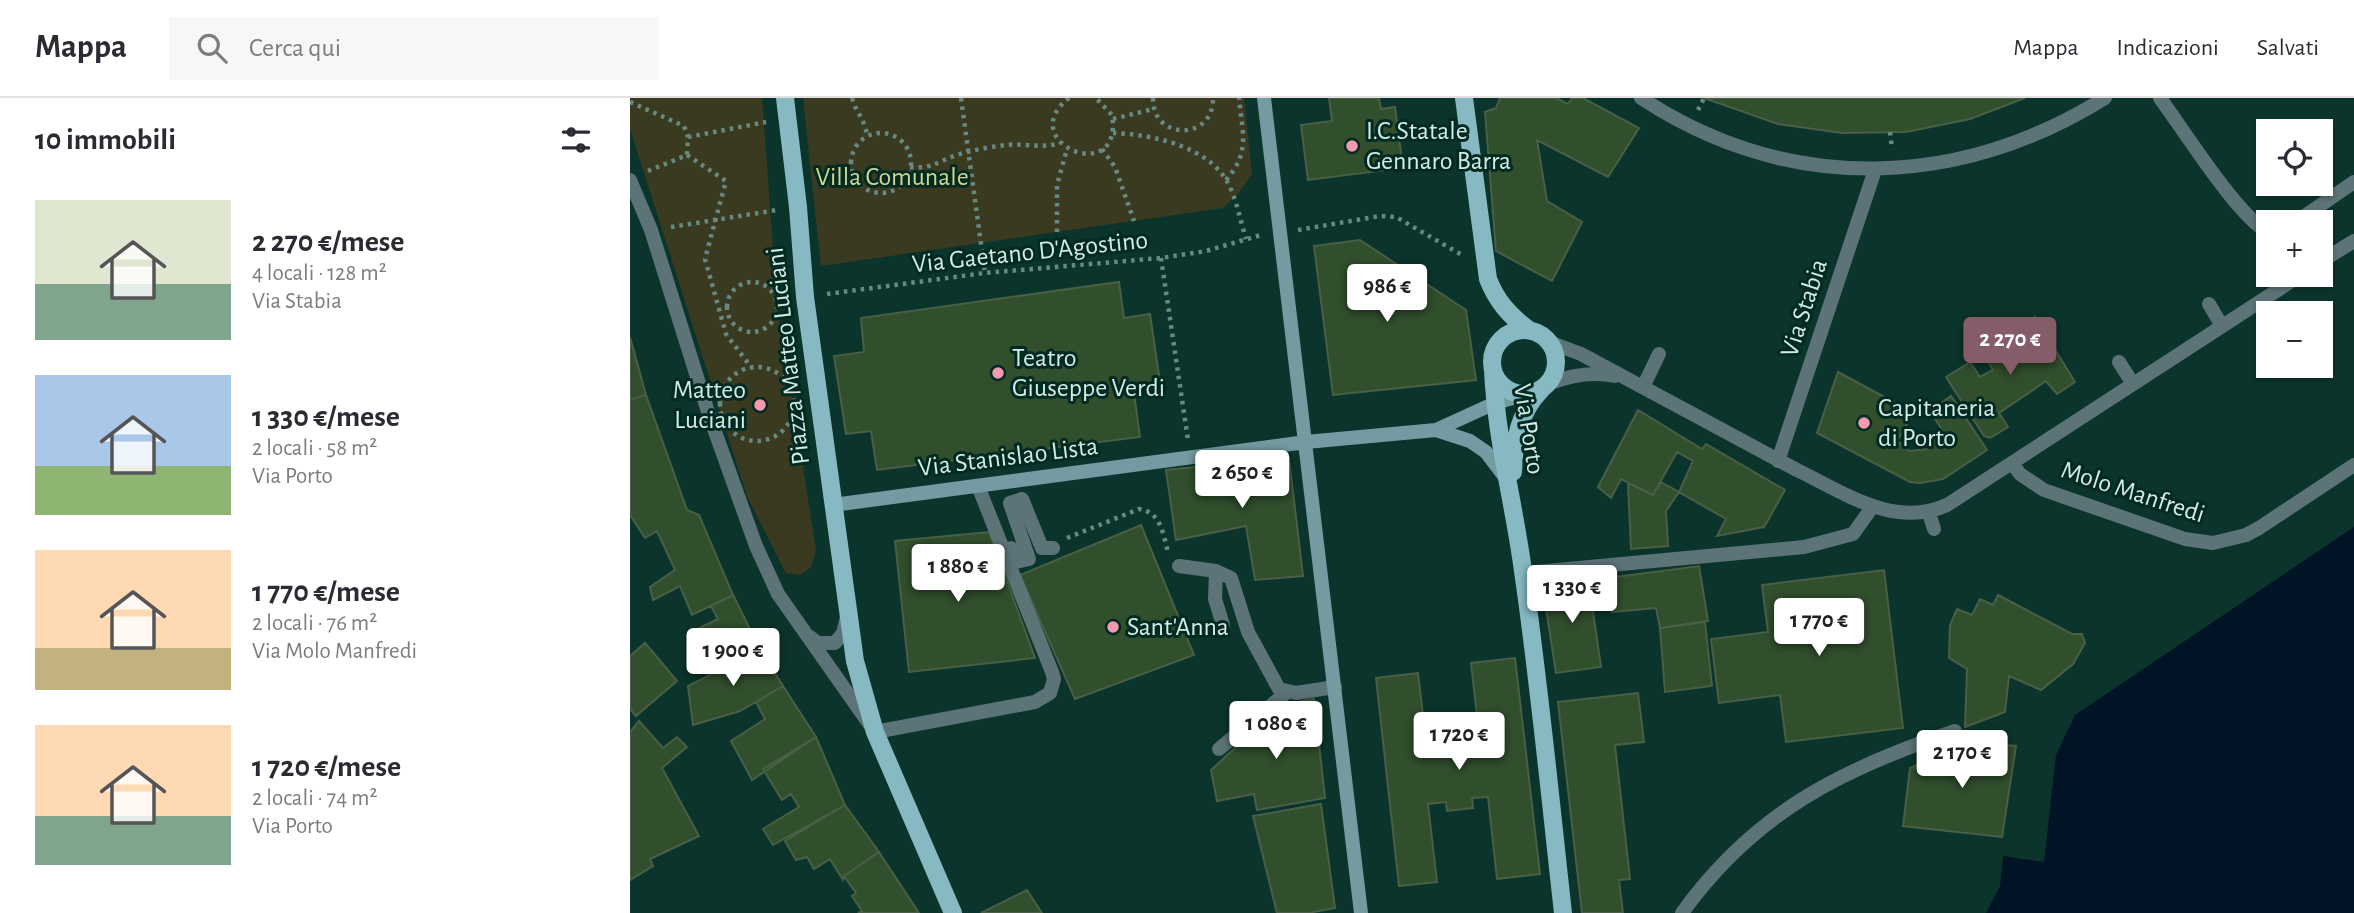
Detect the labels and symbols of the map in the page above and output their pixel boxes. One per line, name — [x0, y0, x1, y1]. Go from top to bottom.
place label: I.C.Statale Gennaro Barra — [1366, 118, 1511, 174]
marker: I.C.Statale Gennaro Barra — [1344, 138, 1360, 154]
park label: Villa Comunale — [815, 164, 969, 190]
street label: Via Gaetano D'Agostino — [911, 227, 1149, 277]
street label: Piazza Matteo Luciani — [762, 246, 814, 466]
street label: Via Stabia — [1776, 256, 1832, 360]
pin: 986 € — [1338, 264, 1436, 324]
pin: 2 270 € — [1945, 317, 2075, 377]
place label: Teatro Giuseppe Verdi — [1012, 345, 1165, 401]
marker: Teatro Giuseppe Verdi — [990, 365, 1006, 381]
place label: Matteo Luciani — [673, 377, 746, 433]
street label: Via Porto — [1509, 382, 1549, 476]
place label: Capitaneria di Porto — [1878, 395, 1995, 451]
marker: Matteo Luciani — [752, 397, 768, 413]
marker: Capitaneria di Porto — [1856, 415, 1872, 431]
street label: Via Stanislao Lista — [916, 433, 1100, 481]
pin: 2 650 € — [1177, 450, 1307, 510]
street label: Molo Manfredi — [2058, 457, 2208, 527]
pin: 1 880 € — [893, 545, 1023, 604]
pin: 1 330 € — [1507, 566, 1637, 625]
pin: 1 770 € — [1754, 598, 1884, 658]
place label: Sant'Anna — [1127, 614, 1229, 640]
marker: Sant'Anna — [1105, 619, 1121, 635]
pin: 1 900 € — [668, 628, 798, 688]
pin: 1 080 € — [1211, 702, 1341, 761]
pin: 1 720 € — [1394, 712, 1524, 772]
pin: 2 170 € — [1897, 730, 2027, 790]

